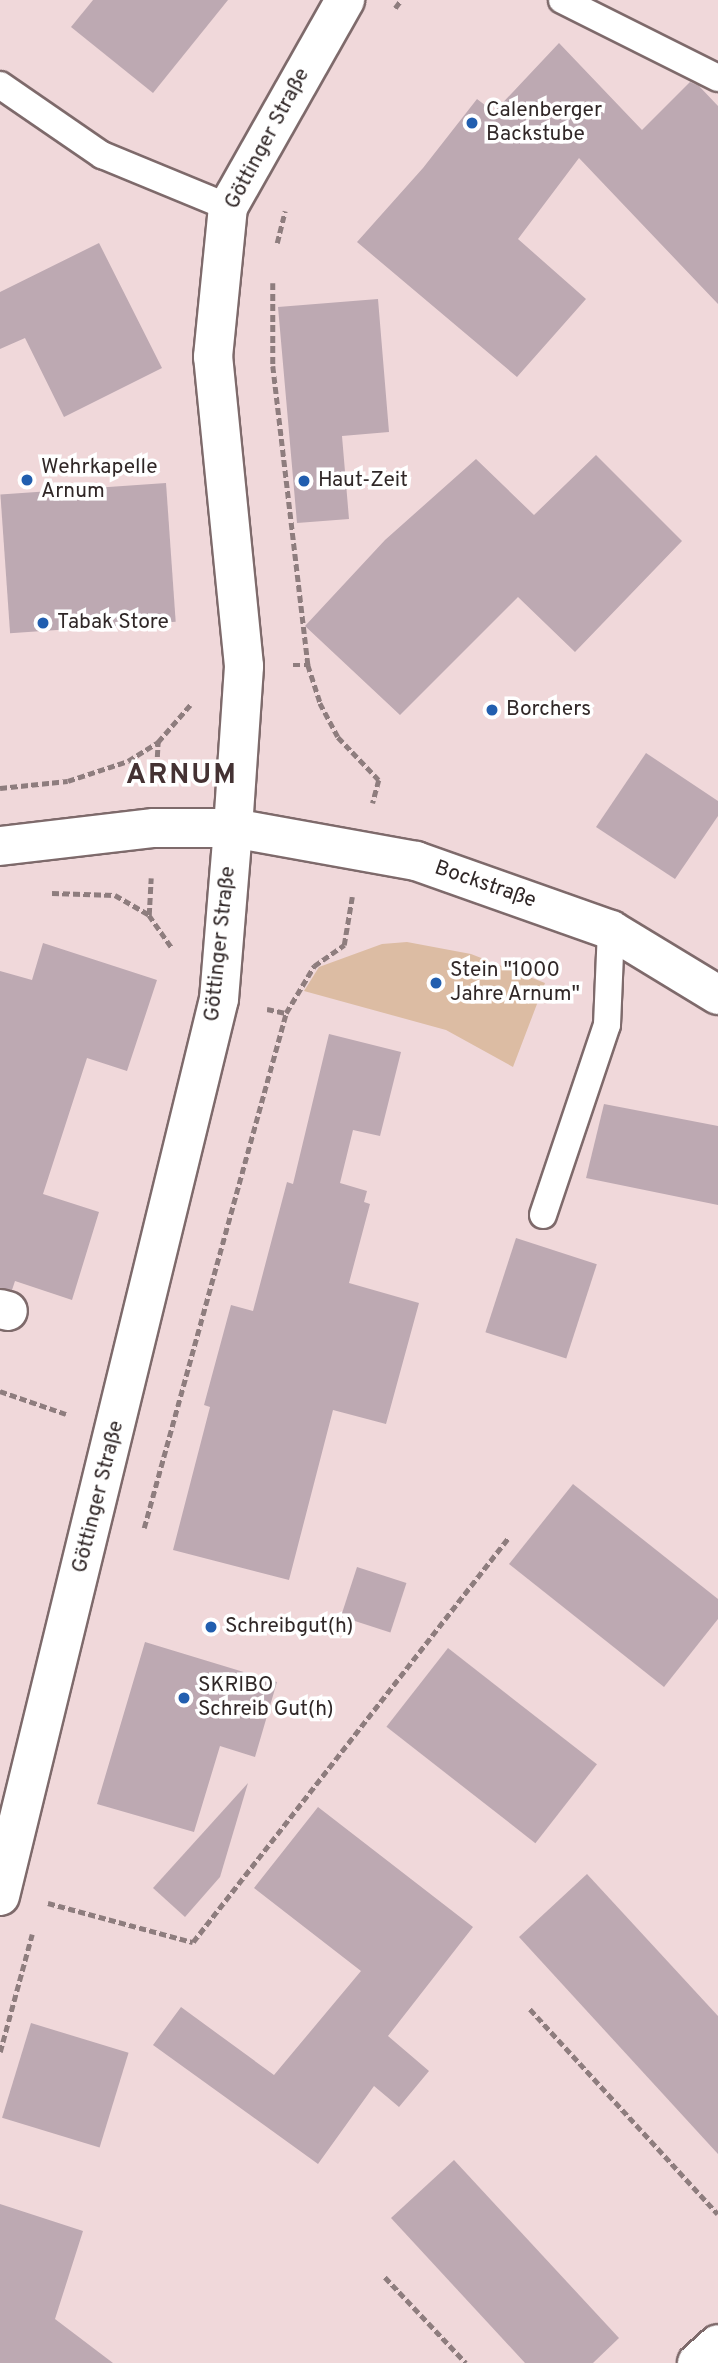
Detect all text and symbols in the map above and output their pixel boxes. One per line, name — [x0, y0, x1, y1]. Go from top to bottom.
street label: Göttinger Straße — [220, 64, 316, 214]
place label: Calenberger Backstube — [486, 98, 602, 148]
marker: Calenberger Backstube — [464, 115, 480, 131]
place label: Wehrkapelle Arnum — [41, 455, 157, 505]
place label: Haut-Zeit — [318, 468, 408, 494]
marker: Wehrkapelle Arnum — [19, 472, 35, 488]
marker: Haut-Zeit — [296, 473, 312, 489]
place label: Tabak Store — [57, 610, 169, 636]
marker: Tabak Store — [35, 615, 51, 631]
place label: Borchers — [506, 697, 591, 723]
marker: Borchers — [484, 702, 500, 718]
district label: ARNUM — [127, 759, 237, 793]
street label: Bockstraße — [431, 856, 539, 914]
street label: Göttinger Straße — [200, 865, 242, 1023]
place label: Stein "1000 Jahre Arnum" — [450, 958, 581, 1008]
marker: Stein "1000 Jahre Arnum" — [428, 975, 444, 991]
street label: Göttinger Straße — [68, 1418, 130, 1576]
place label: Schreibgut(h) — [225, 1614, 353, 1640]
marker: Schreibgut(h) — [203, 1619, 219, 1635]
place label: SKRIBO Schreib Gut(h) — [198, 1673, 334, 1723]
marker: SKRIBO Schreib Gut(h) — [176, 1690, 192, 1706]

